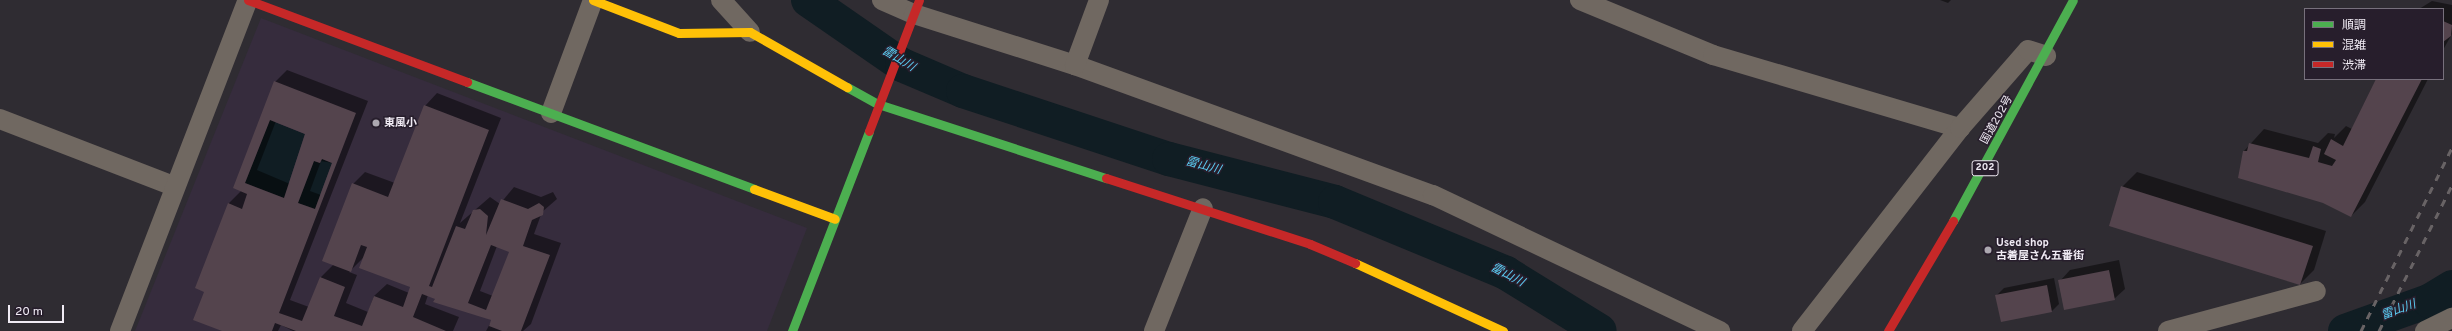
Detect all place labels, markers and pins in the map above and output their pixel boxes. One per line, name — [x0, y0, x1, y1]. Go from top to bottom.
place label: 東風小 — [384, 116, 417, 130]
marker: 東風小 — [371, 118, 381, 128]
place label: Used shop 古着屋さん五番街 — [1996, 237, 2084, 263]
marker: Used shop 古着屋さん五番街 — [1983, 245, 1993, 255]

